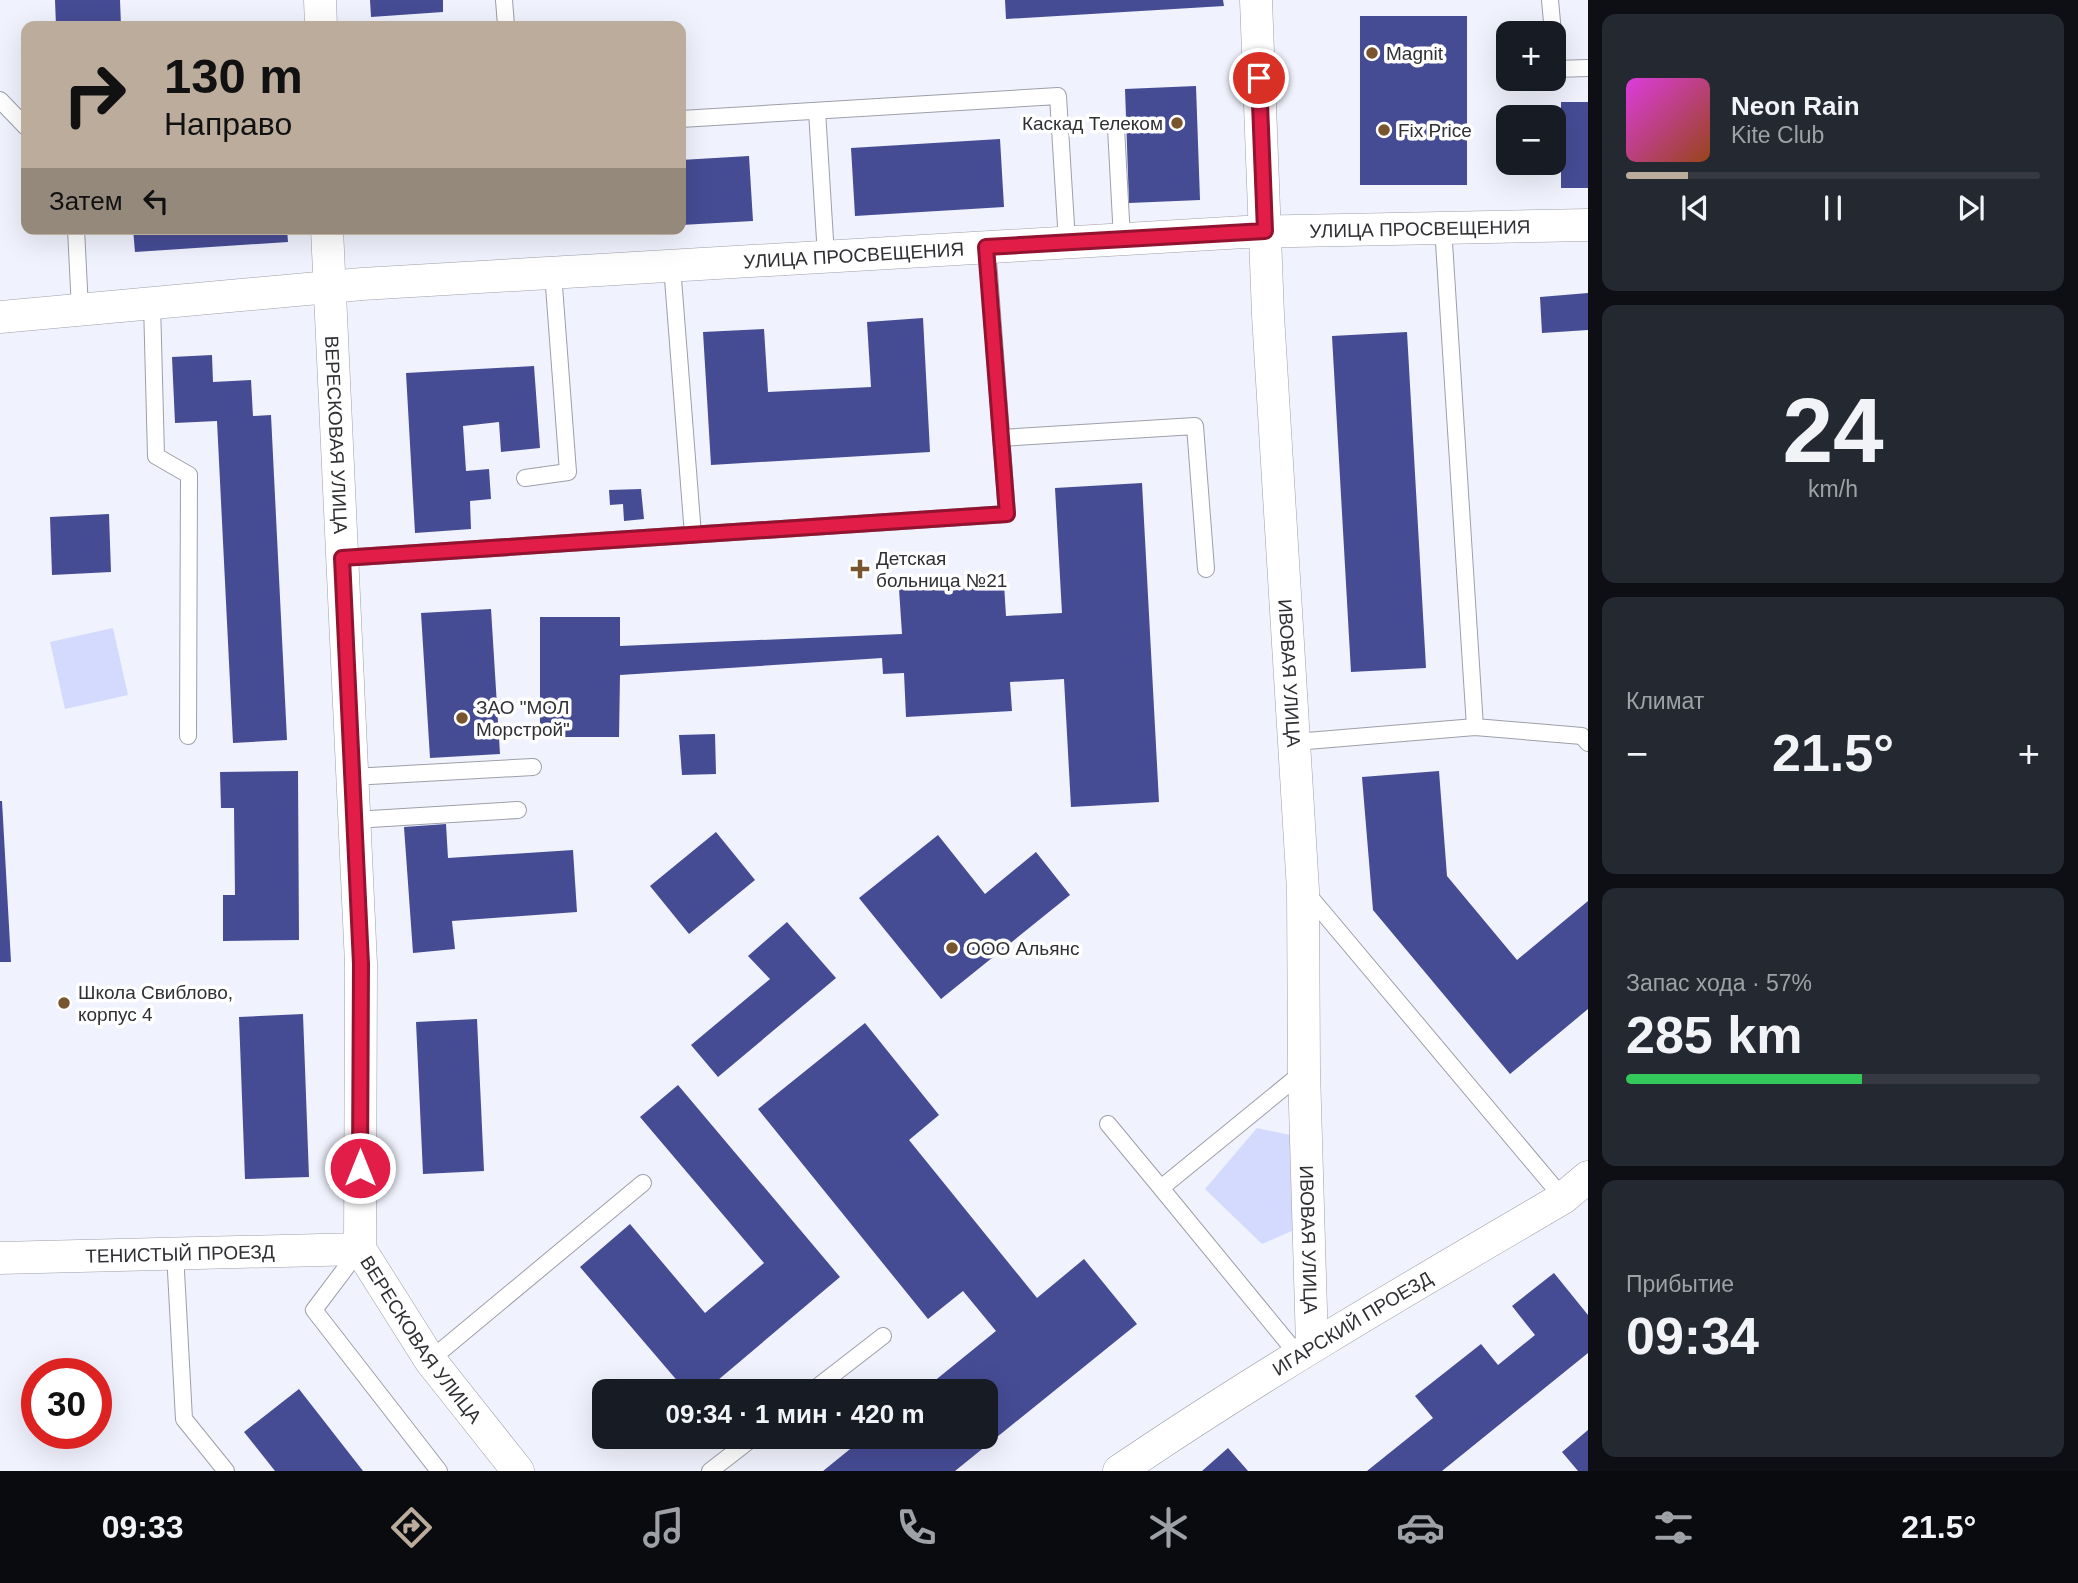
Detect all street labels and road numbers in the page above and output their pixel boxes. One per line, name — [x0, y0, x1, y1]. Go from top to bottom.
street label: УЛИЦА ПРОСВЕЩЕНИЯ — [1309, 216, 1531, 242]
street label: УЛИЦА ПРОСВЕЩЕНИЯ — [743, 239, 965, 273]
street label: ВЕРЕСКОВАЯ УЛИЦА — [321, 335, 351, 535]
street label: ИВОВАЯ УЛИЦА — [1274, 598, 1304, 748]
street label: ИВОВАЯ УЛИЦА — [1296, 1165, 1321, 1315]
street label: ТЕНИСТЫЙ ПРОЕЗД — [85, 1241, 275, 1267]
street label: ВЕРЕСКОВАЯ УЛИЦА — [356, 1252, 486, 1427]
street label: ИГАРСКИЙ ПРОЕЗД — [1269, 1267, 1436, 1380]

